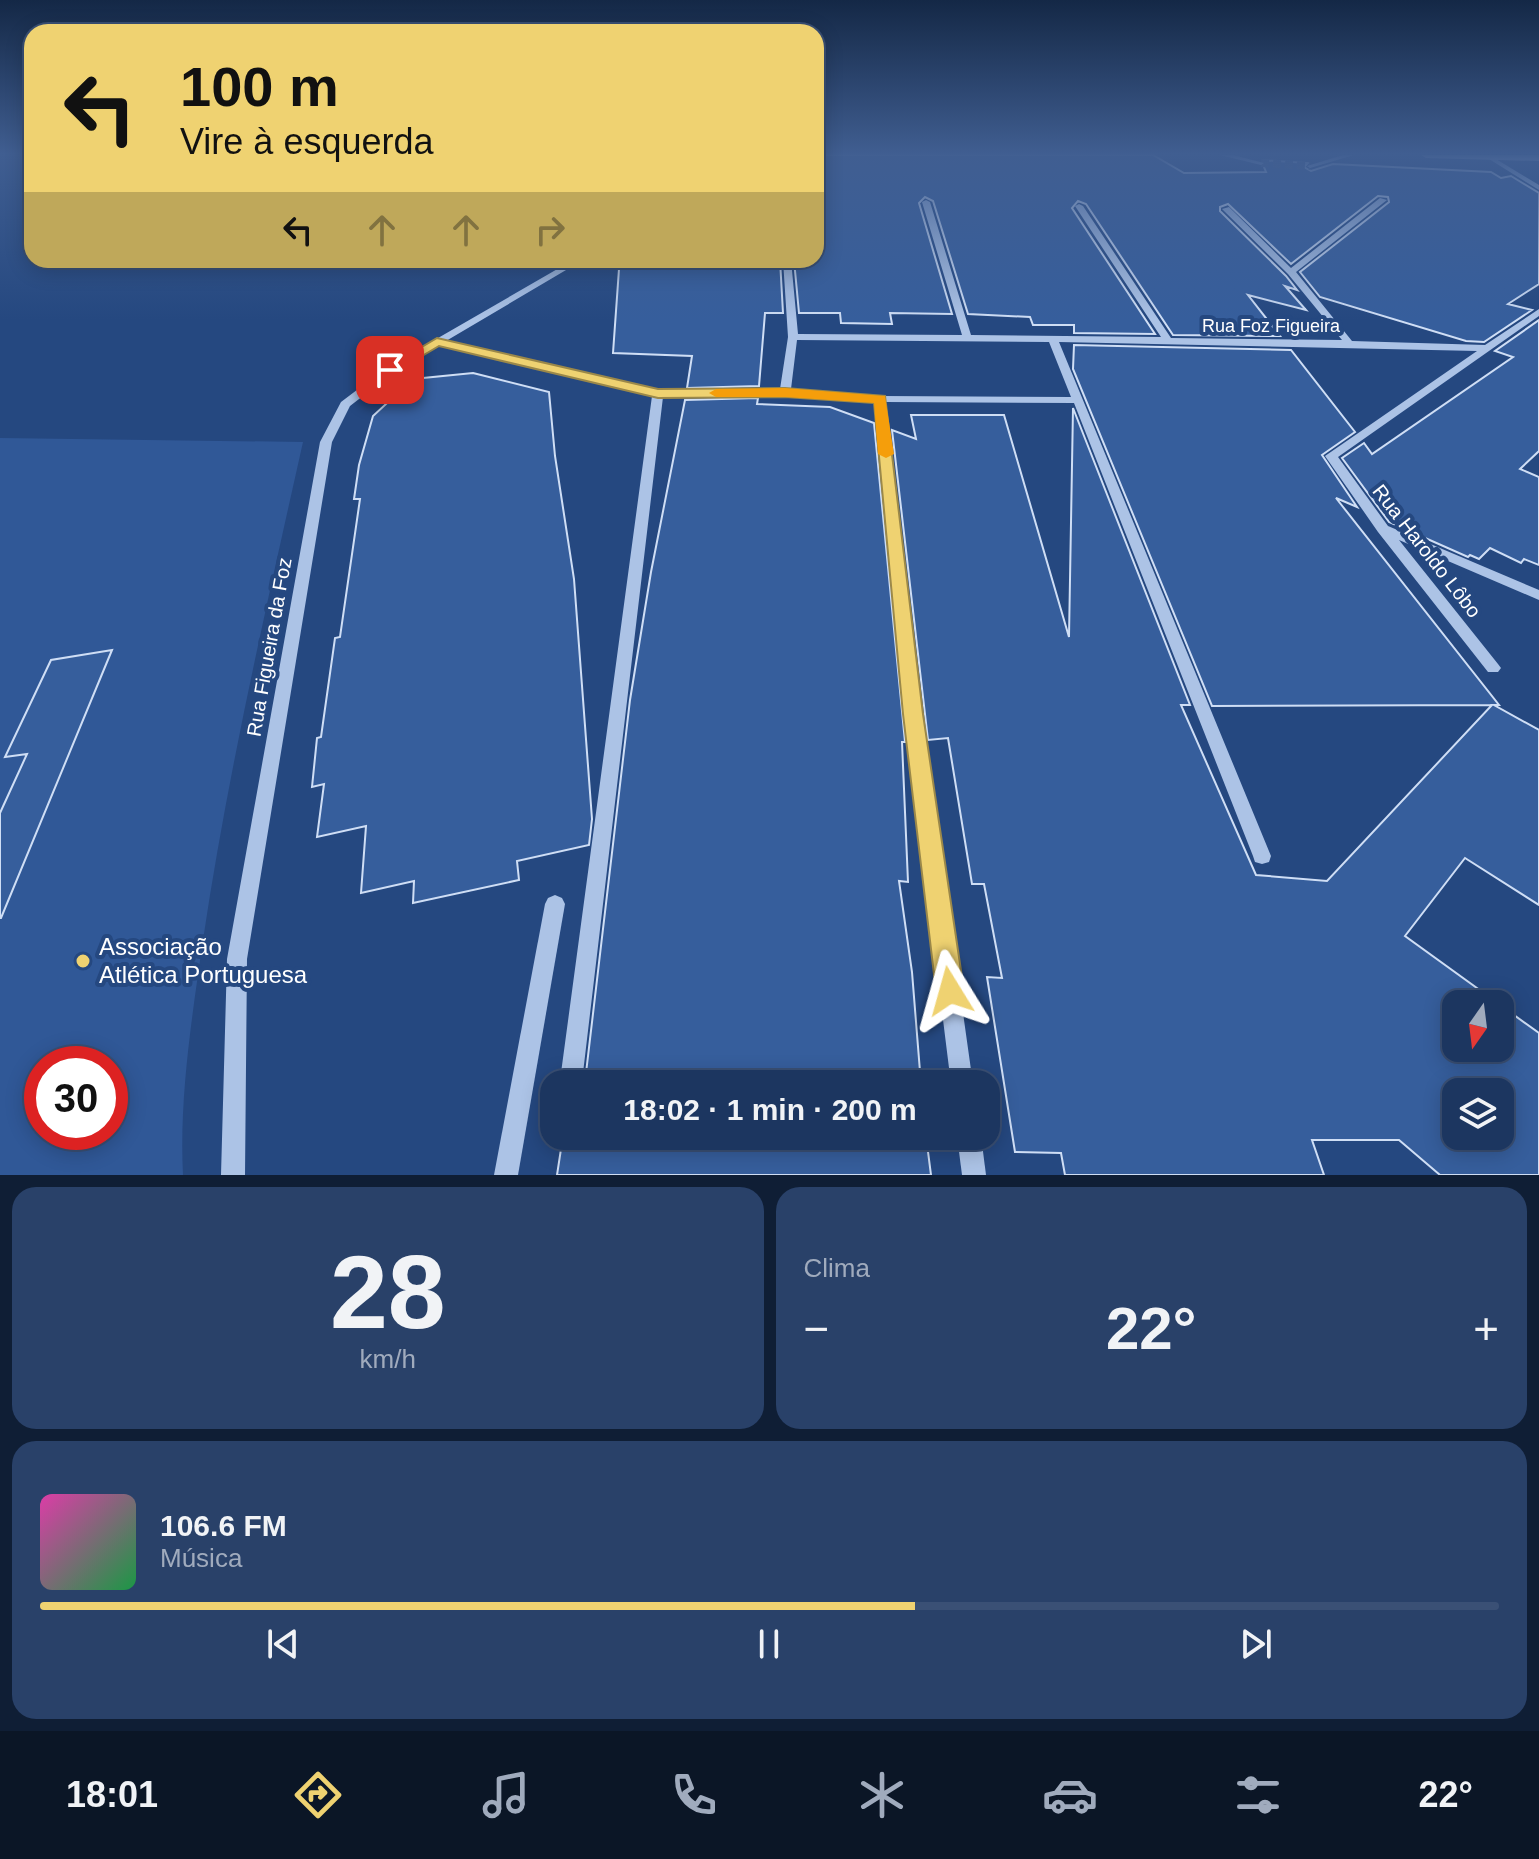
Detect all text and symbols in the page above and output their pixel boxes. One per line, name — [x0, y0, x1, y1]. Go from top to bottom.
text: 100 m — [180, 55, 339, 118]
icon: left — [48, 56, 152, 160]
text: Vire à esquerda — [180, 121, 434, 162]
icon: left — [276, 208, 320, 252]
icon: ahead — [360, 208, 404, 252]
icon: ahead — [444, 208, 488, 252]
icon: right — [528, 208, 572, 252]
street label: Rua Foz Figueira — [1202, 316, 1341, 336]
pin — [356, 336, 424, 404]
icon: arrive — [368, 348, 412, 392]
street label: Rua Haroldo Lôbo — [1368, 480, 1486, 622]
street label: Rua Figueira da Foz — [242, 556, 296, 738]
place label: Associação Atlética Portuguesa — [99, 933, 308, 988]
position arrow — [908, 949, 992, 1033]
marker: Associação Atlética Portuguesa — [74, 952, 92, 970]
north arrow — [1442, 990, 1514, 1062]
map controls — [1442, 990, 1514, 1150]
speed limit sign: 30 — [24, 1046, 128, 1150]
button: layers — [1442, 1078, 1514, 1150]
text: 18:02 · 1 min · 200 m — [623, 1093, 917, 1126]
text: 28 — [330, 1234, 446, 1350]
text: Clima — [804, 1253, 870, 1283]
text: 22° — [1106, 1295, 1197, 1362]
text: − — [804, 1304, 829, 1353]
text: + — [1473, 1304, 1499, 1353]
text: km/h — [360, 1344, 416, 1374]
text: 106.6 FM — [160, 1509, 287, 1542]
text: Música — [160, 1543, 242, 1573]
icon: previous — [261, 1622, 305, 1666]
icon: pause — [747, 1622, 791, 1666]
icon: next — [1234, 1622, 1278, 1666]
icon: directions — [290, 1767, 346, 1823]
icon: music — [478, 1767, 534, 1823]
icon: phone — [666, 1767, 722, 1823]
icon: climate — [854, 1767, 910, 1823]
icon: car — [1042, 1767, 1098, 1823]
icon: filters — [1230, 1767, 1286, 1823]
text: 18:01 — [66, 1774, 158, 1815]
text: 22° — [1418, 1774, 1473, 1815]

